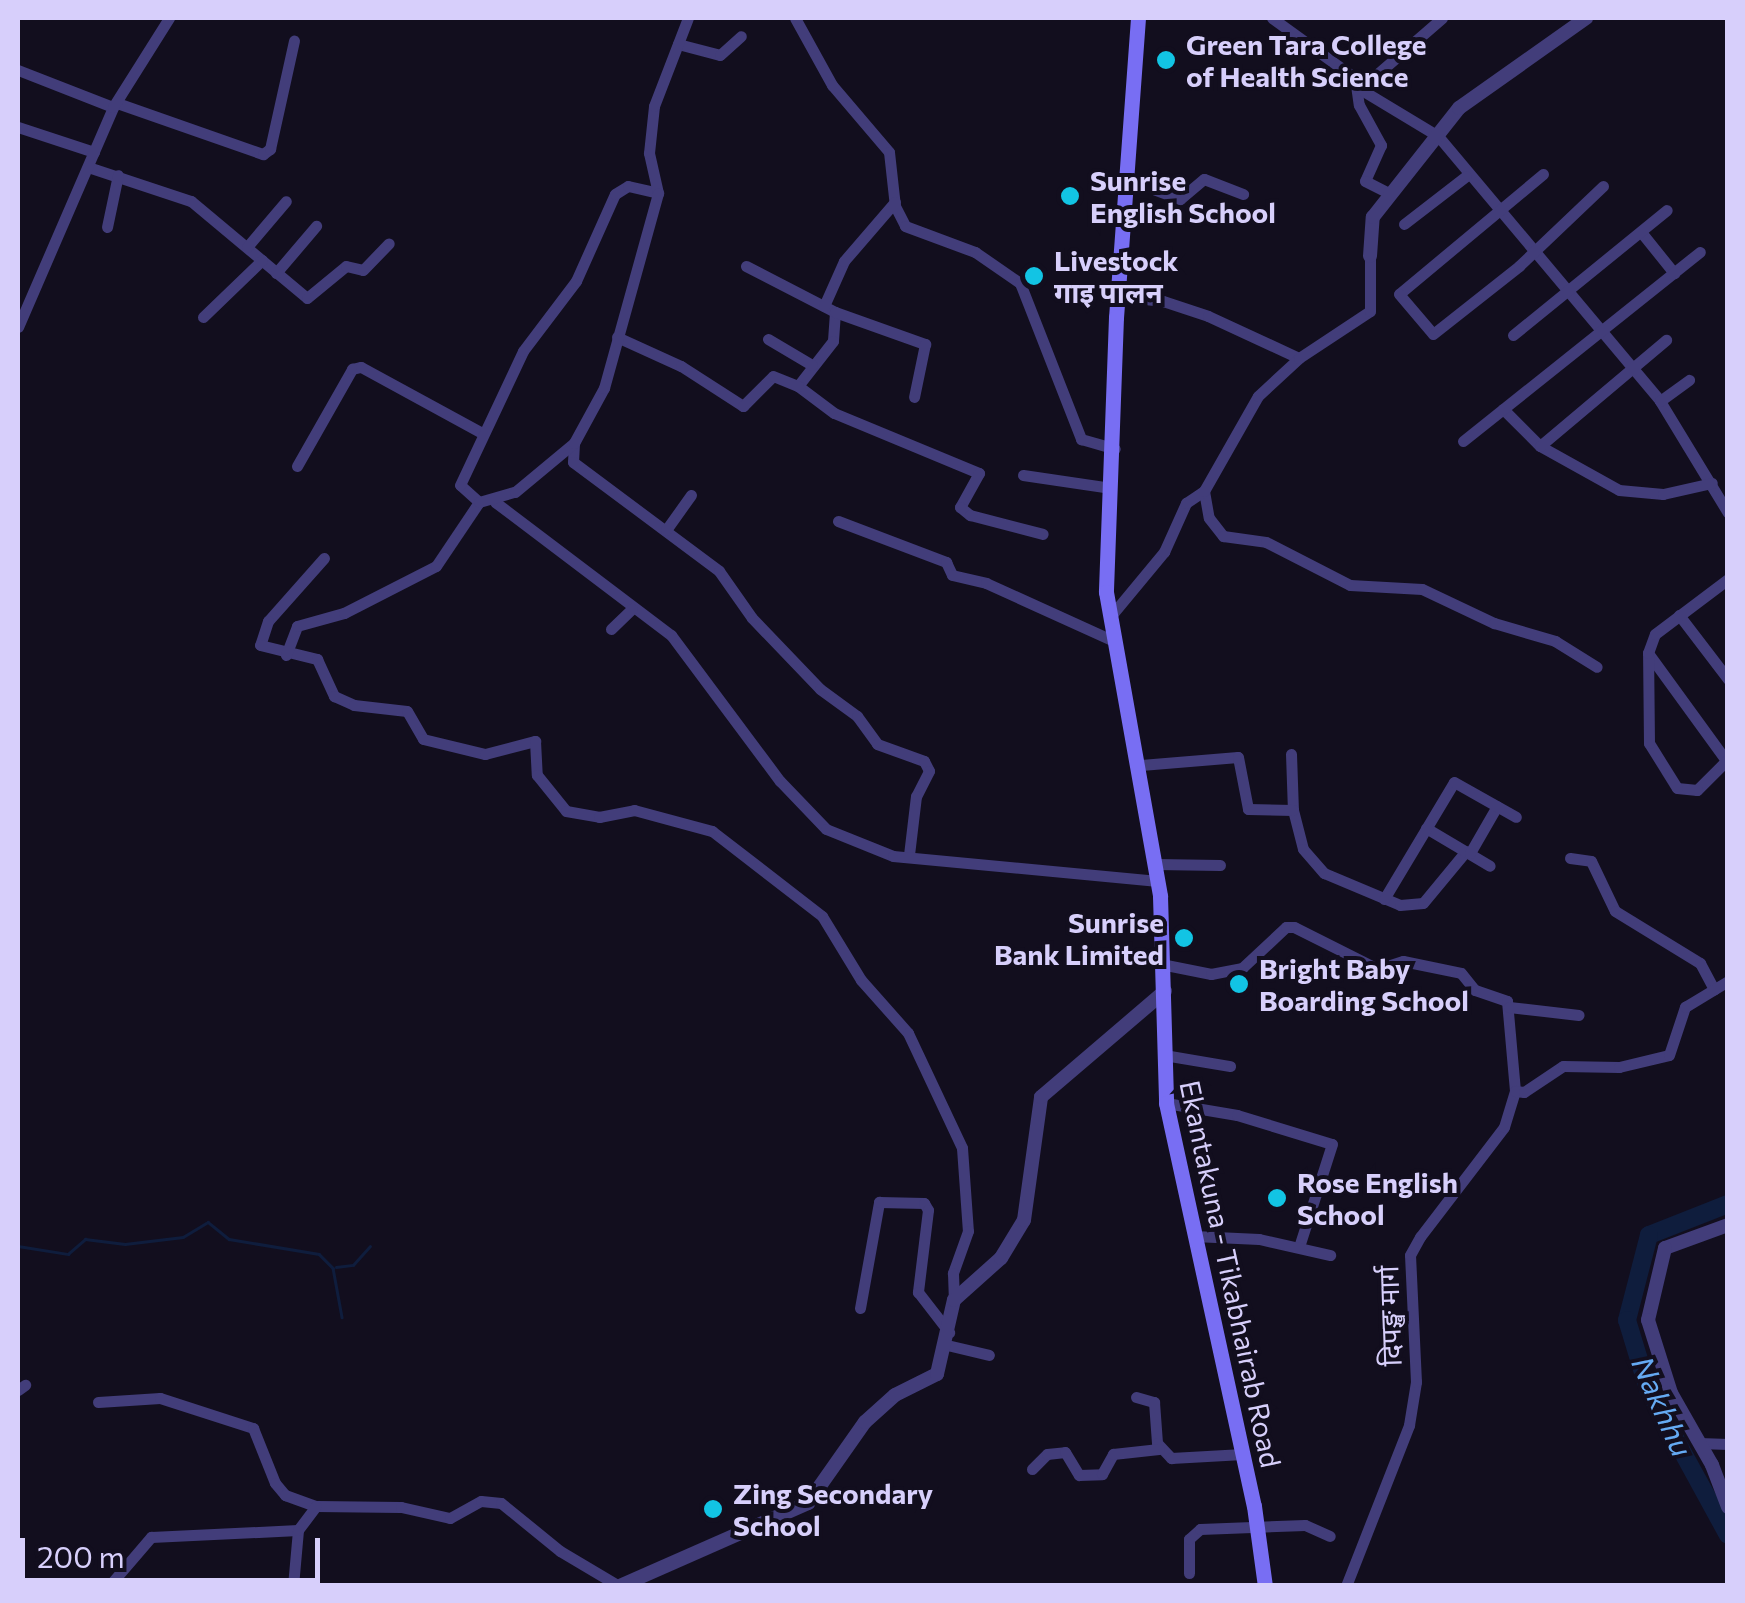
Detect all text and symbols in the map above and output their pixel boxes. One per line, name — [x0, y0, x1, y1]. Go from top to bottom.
place label: Green Tara College of Health Science — [1186, 27, 1427, 93]
marker: Green Tara College of Health Science — [1155, 49, 1177, 71]
place label: Sunrise English School — [1090, 163, 1276, 229]
marker: Sunrise English School — [1059, 185, 1081, 207]
place label: Livestock गाइ पालन — [1054, 243, 1178, 309]
marker: Livestock गाइ पालन — [1023, 265, 1045, 287]
place label: Sunrise Bank Limited — [994, 905, 1164, 971]
marker: Sunrise Bank Limited — [1173, 927, 1195, 949]
place label: Bright Baby Boarding School — [1259, 951, 1469, 1017]
marker: Bright Baby Boarding School — [1228, 973, 1250, 995]
street label: Ekantakuna - Tikabhairab Road — [1174, 1077, 1288, 1471]
place label: Rose English School — [1297, 1165, 1458, 1231]
marker: Rose English School — [1266, 1187, 1288, 1209]
street label: दिपङ्ख मार्ग — [1370, 1265, 1408, 1367]
water label: Nakhhu — [1625, 1350, 1701, 1462]
place label: Zing Secondary School — [733, 1476, 933, 1542]
marker: Zing Secondary School — [702, 1498, 724, 1520]
scale bar — [25, 1518, 325, 1580]
text: 200 m — [37, 1537, 125, 1574]

